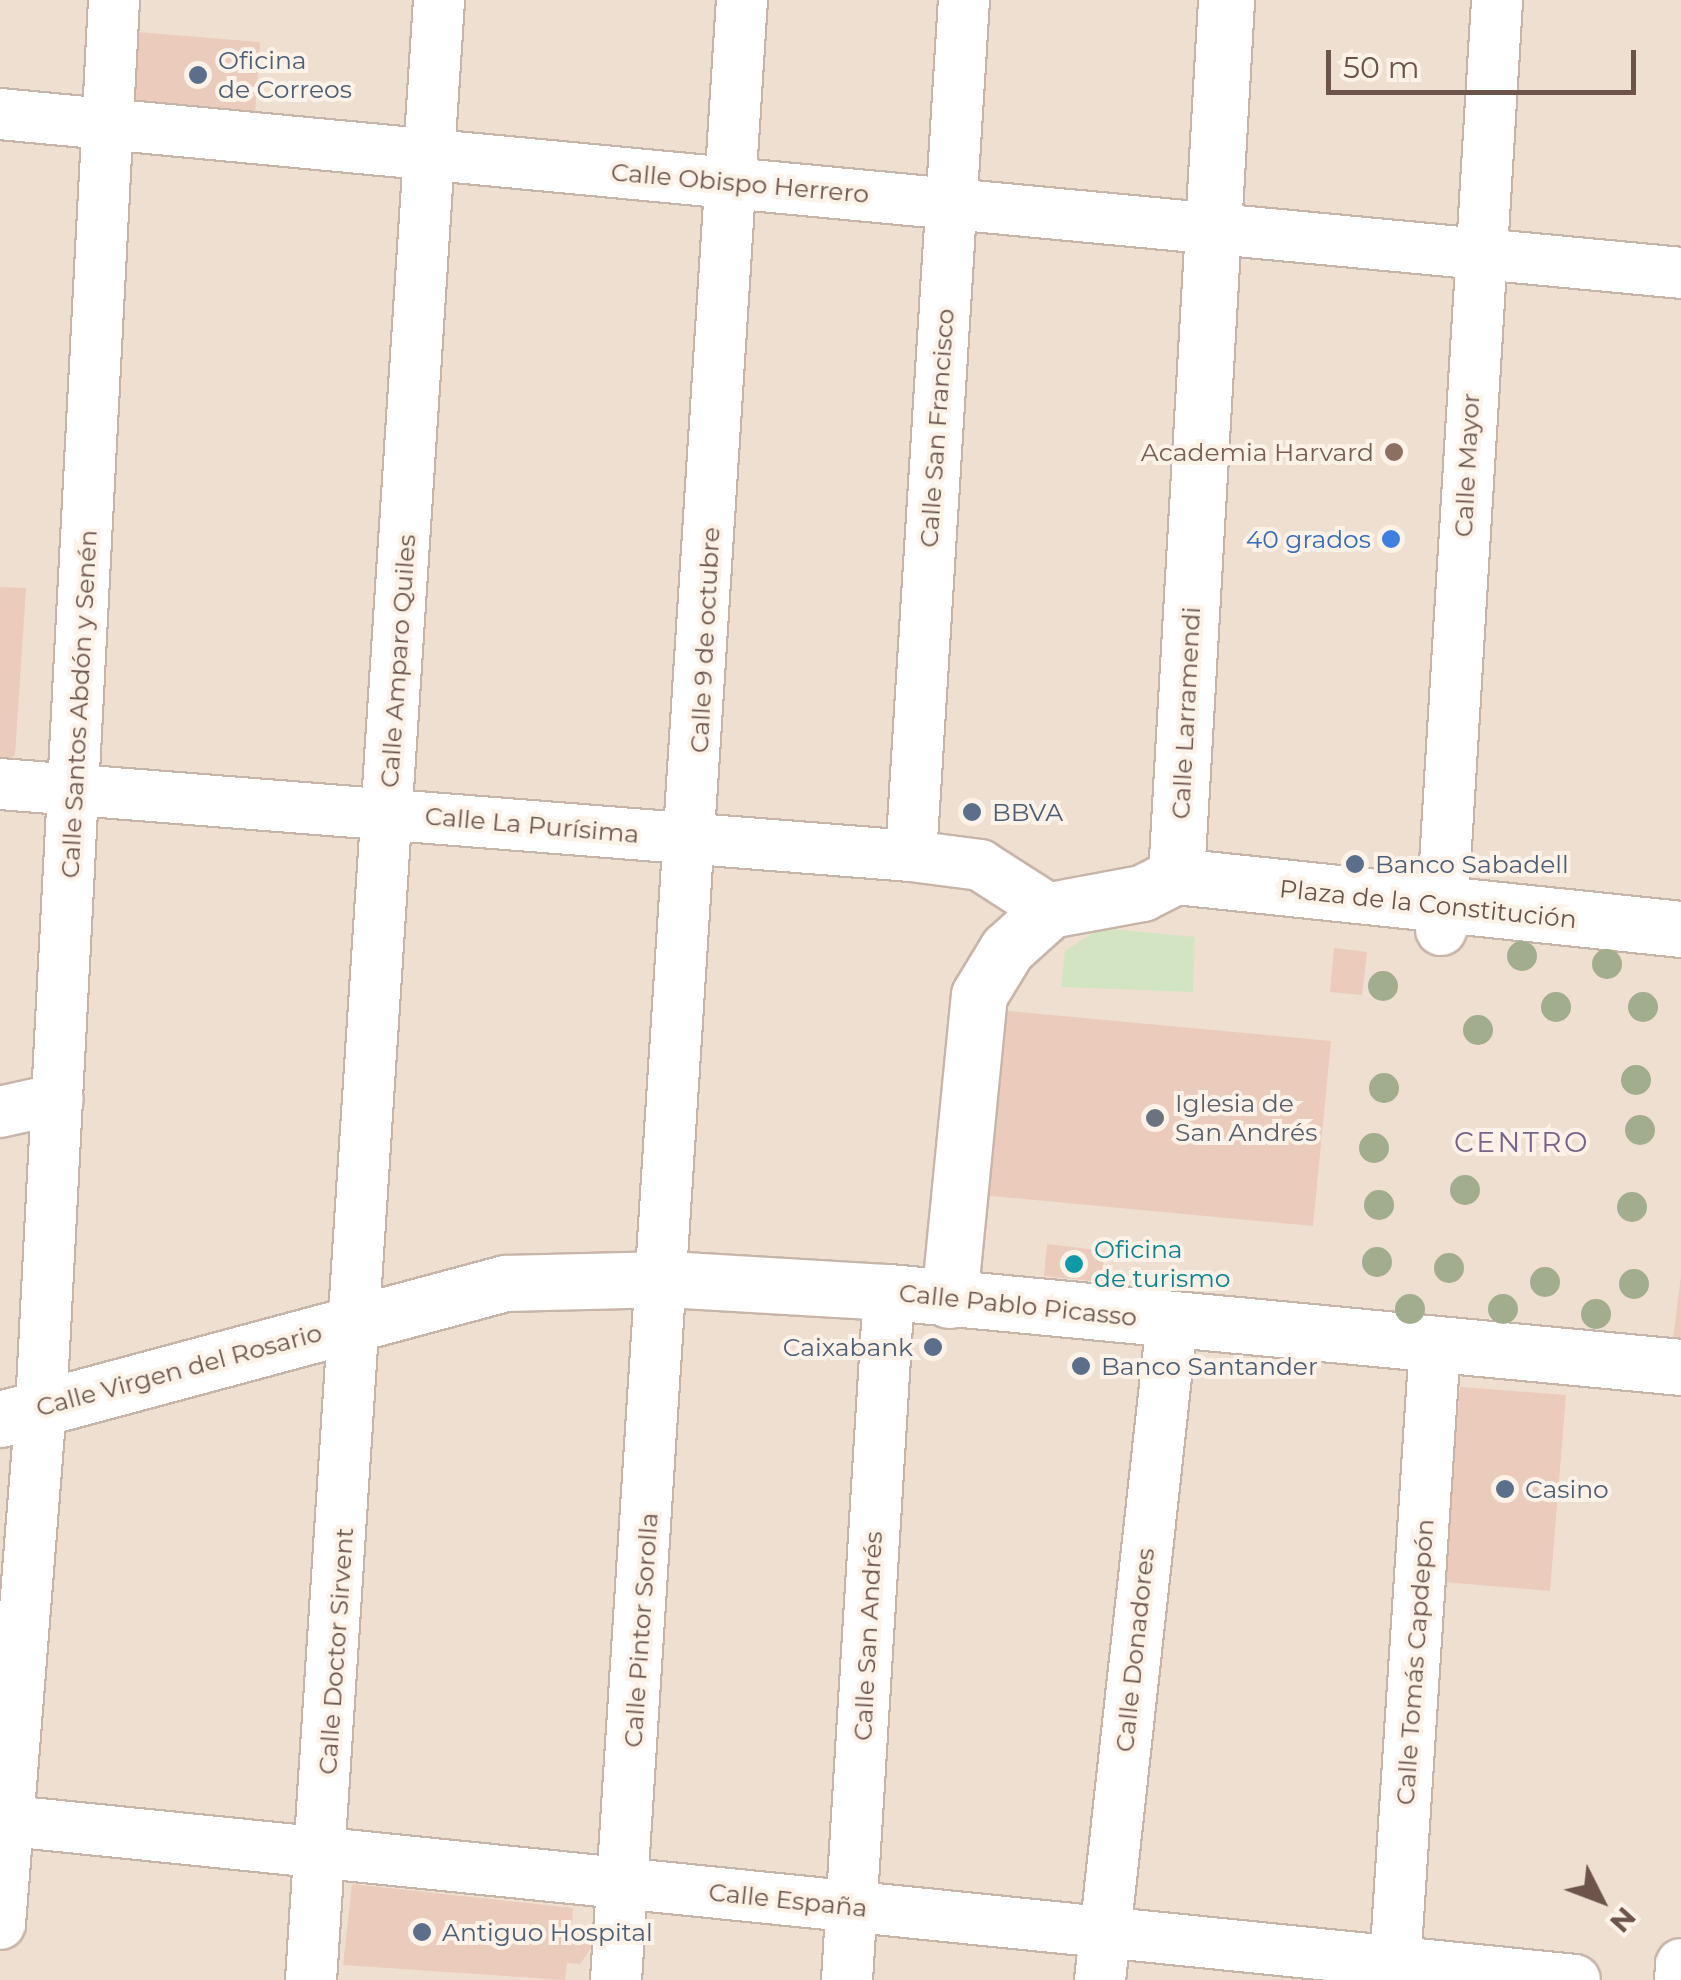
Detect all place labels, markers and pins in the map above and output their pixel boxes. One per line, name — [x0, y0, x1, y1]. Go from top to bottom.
place label: Oficina de Correos — [218, 46, 352, 105]
marker: Oficina de Correos — [187, 64, 209, 86]
place label: Academia Harvard — [1141, 437, 1374, 467]
marker: Academia Harvard — [1383, 441, 1405, 463]
place label: 40 grados — [1246, 524, 1371, 554]
marker: 40 grados — [1380, 528, 1402, 550]
place label: BBVA — [992, 797, 1063, 827]
marker: BBVA — [961, 801, 983, 823]
place label: Banco Sabadell — [1375, 849, 1569, 879]
marker: Banco Sabadell — [1344, 853, 1366, 875]
place label: Iglesia de San Andrés — [1175, 1089, 1317, 1148]
marker: Iglesia de San Andrés — [1144, 1107, 1166, 1129]
place label: Oficina de turismo — [1094, 1235, 1231, 1294]
marker: Oficina de turismo — [1063, 1253, 1085, 1275]
place label: Caixabank — [783, 1332, 913, 1362]
marker: Caixabank — [922, 1336, 944, 1358]
place label: Banco Santander — [1101, 1351, 1318, 1381]
marker: Banco Santander — [1070, 1355, 1092, 1377]
place label: Casino — [1525, 1474, 1609, 1504]
marker: Casino — [1494, 1478, 1516, 1500]
place label: Antiguo Hospital — [442, 1917, 653, 1947]
marker: Antiguo Hospital — [411, 1921, 433, 1943]

